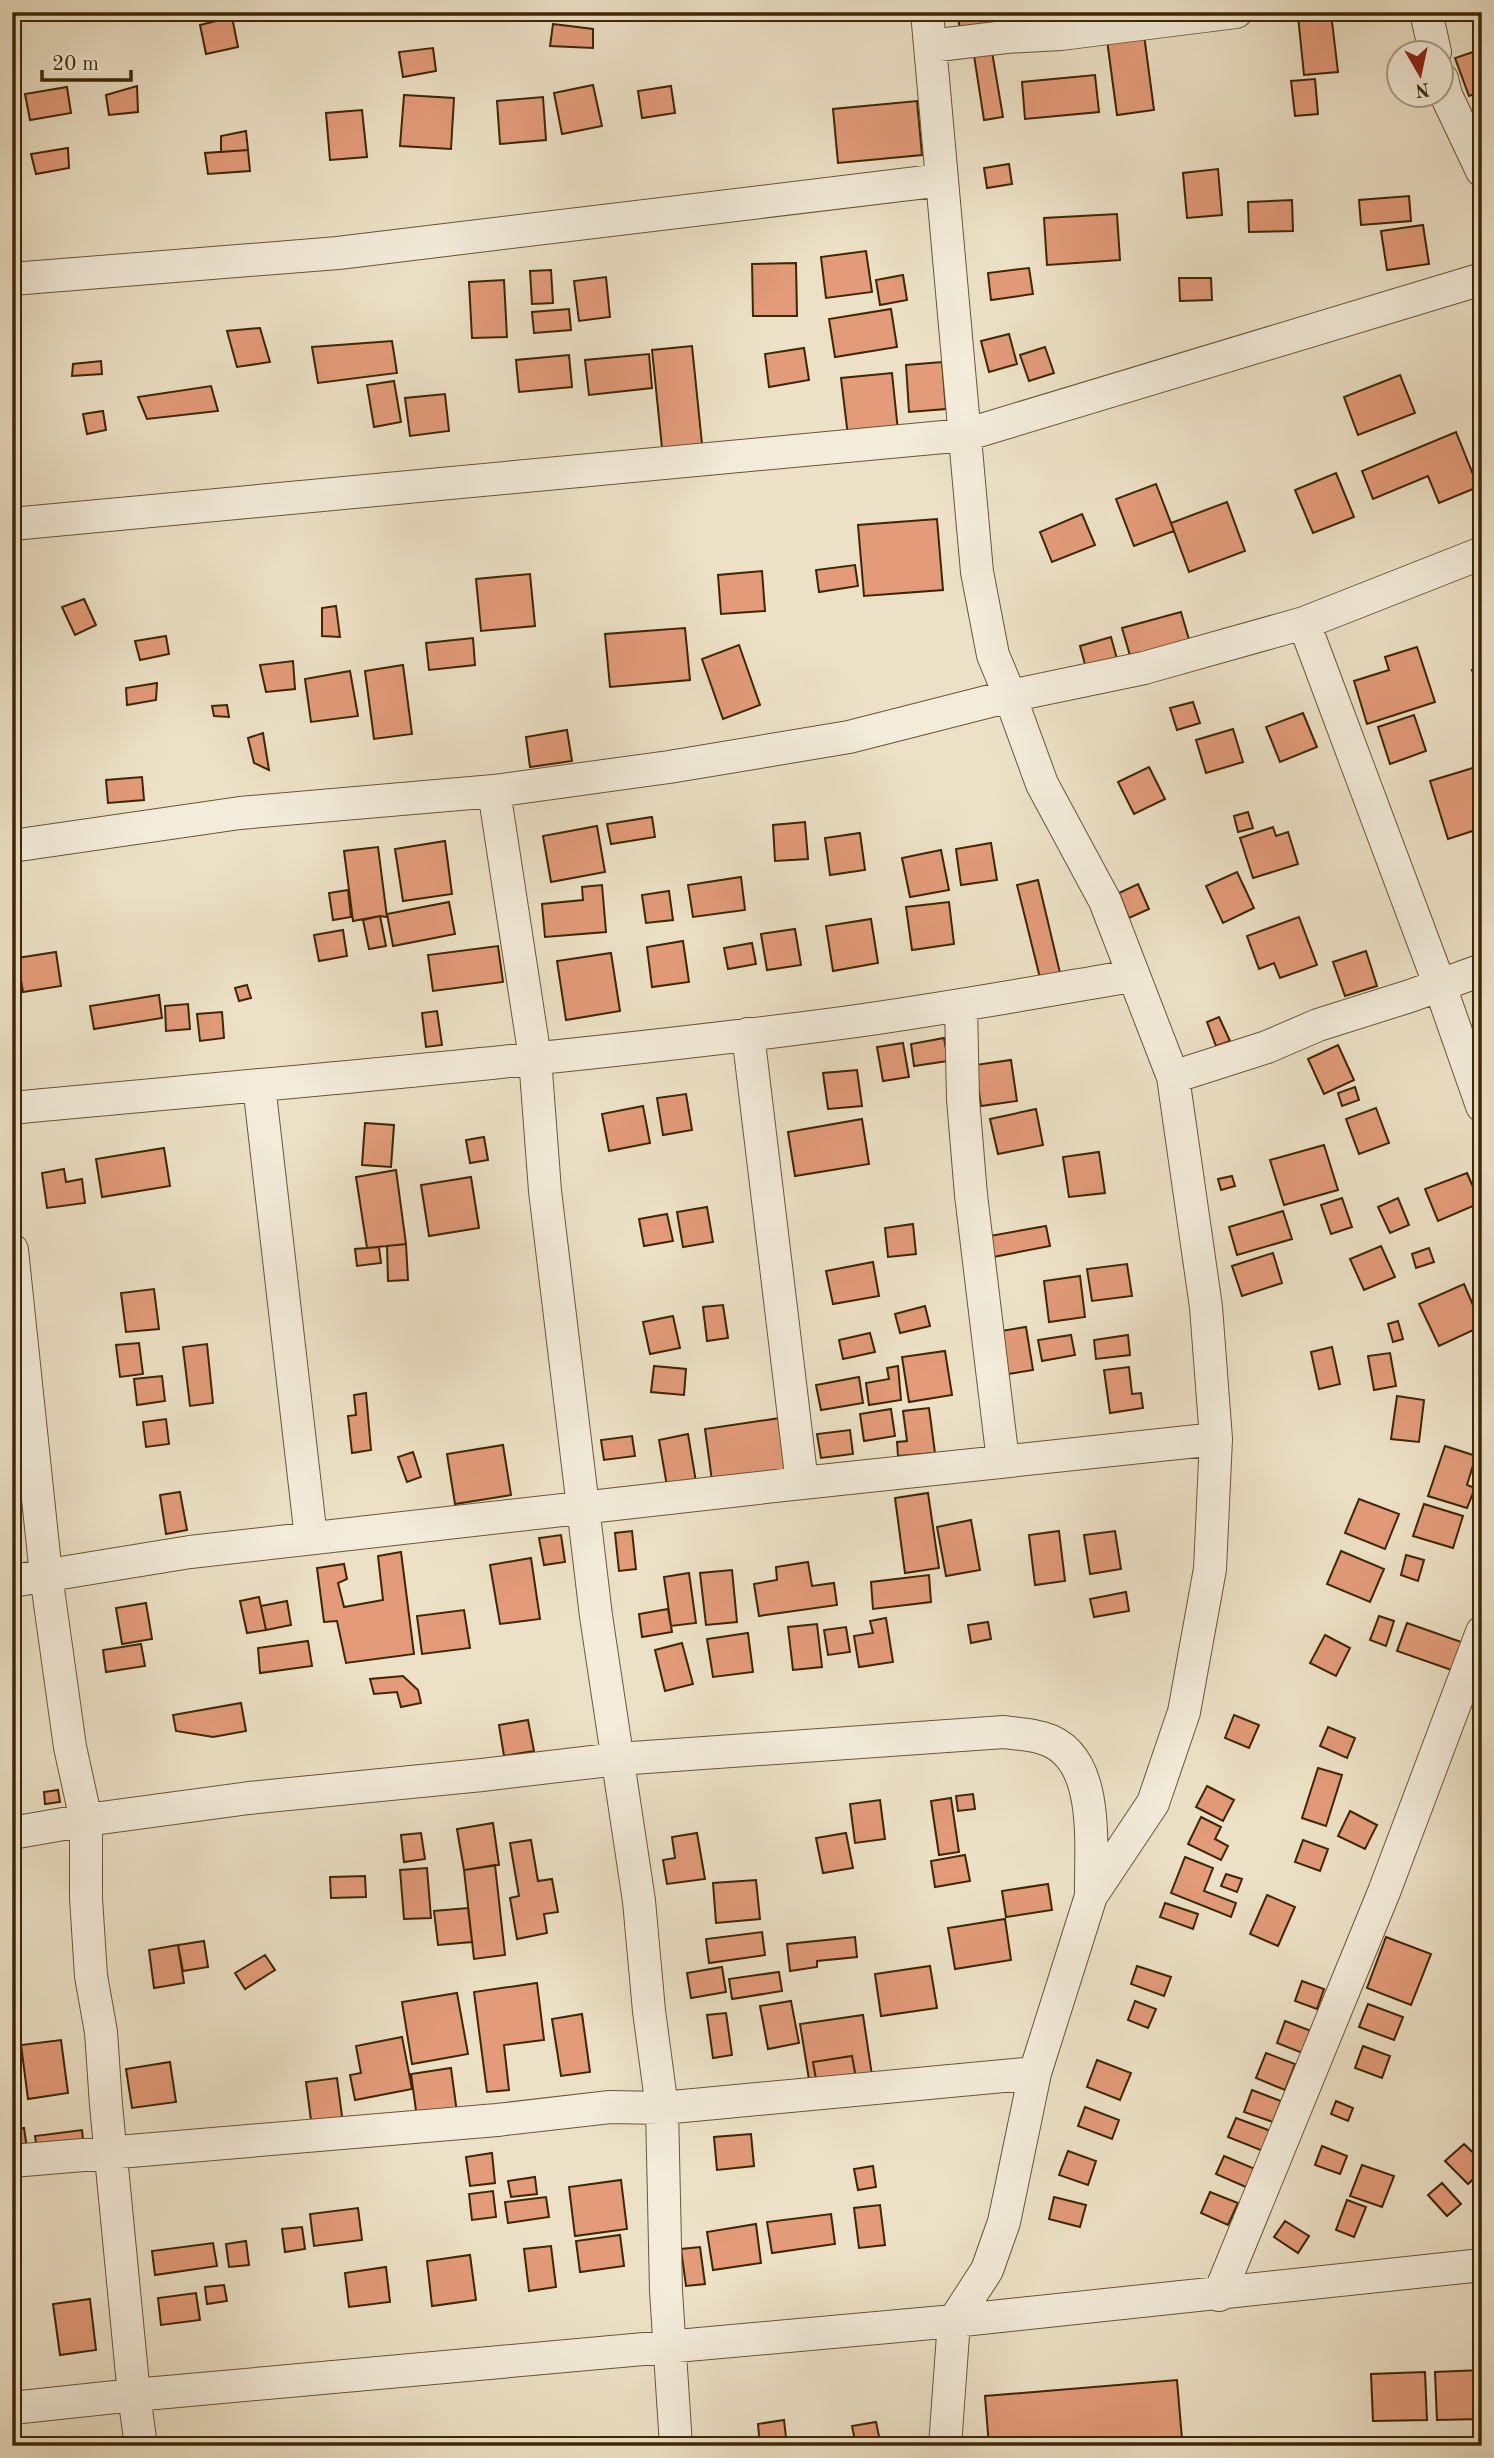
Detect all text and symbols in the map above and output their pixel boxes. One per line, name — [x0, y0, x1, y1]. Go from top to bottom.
scale bar — [42, 38, 131, 82]
north arrow — [1386, 38, 1456, 108]
text: 20 m — [52, 54, 99, 75]
text: N — [1413, 78, 1431, 99]

